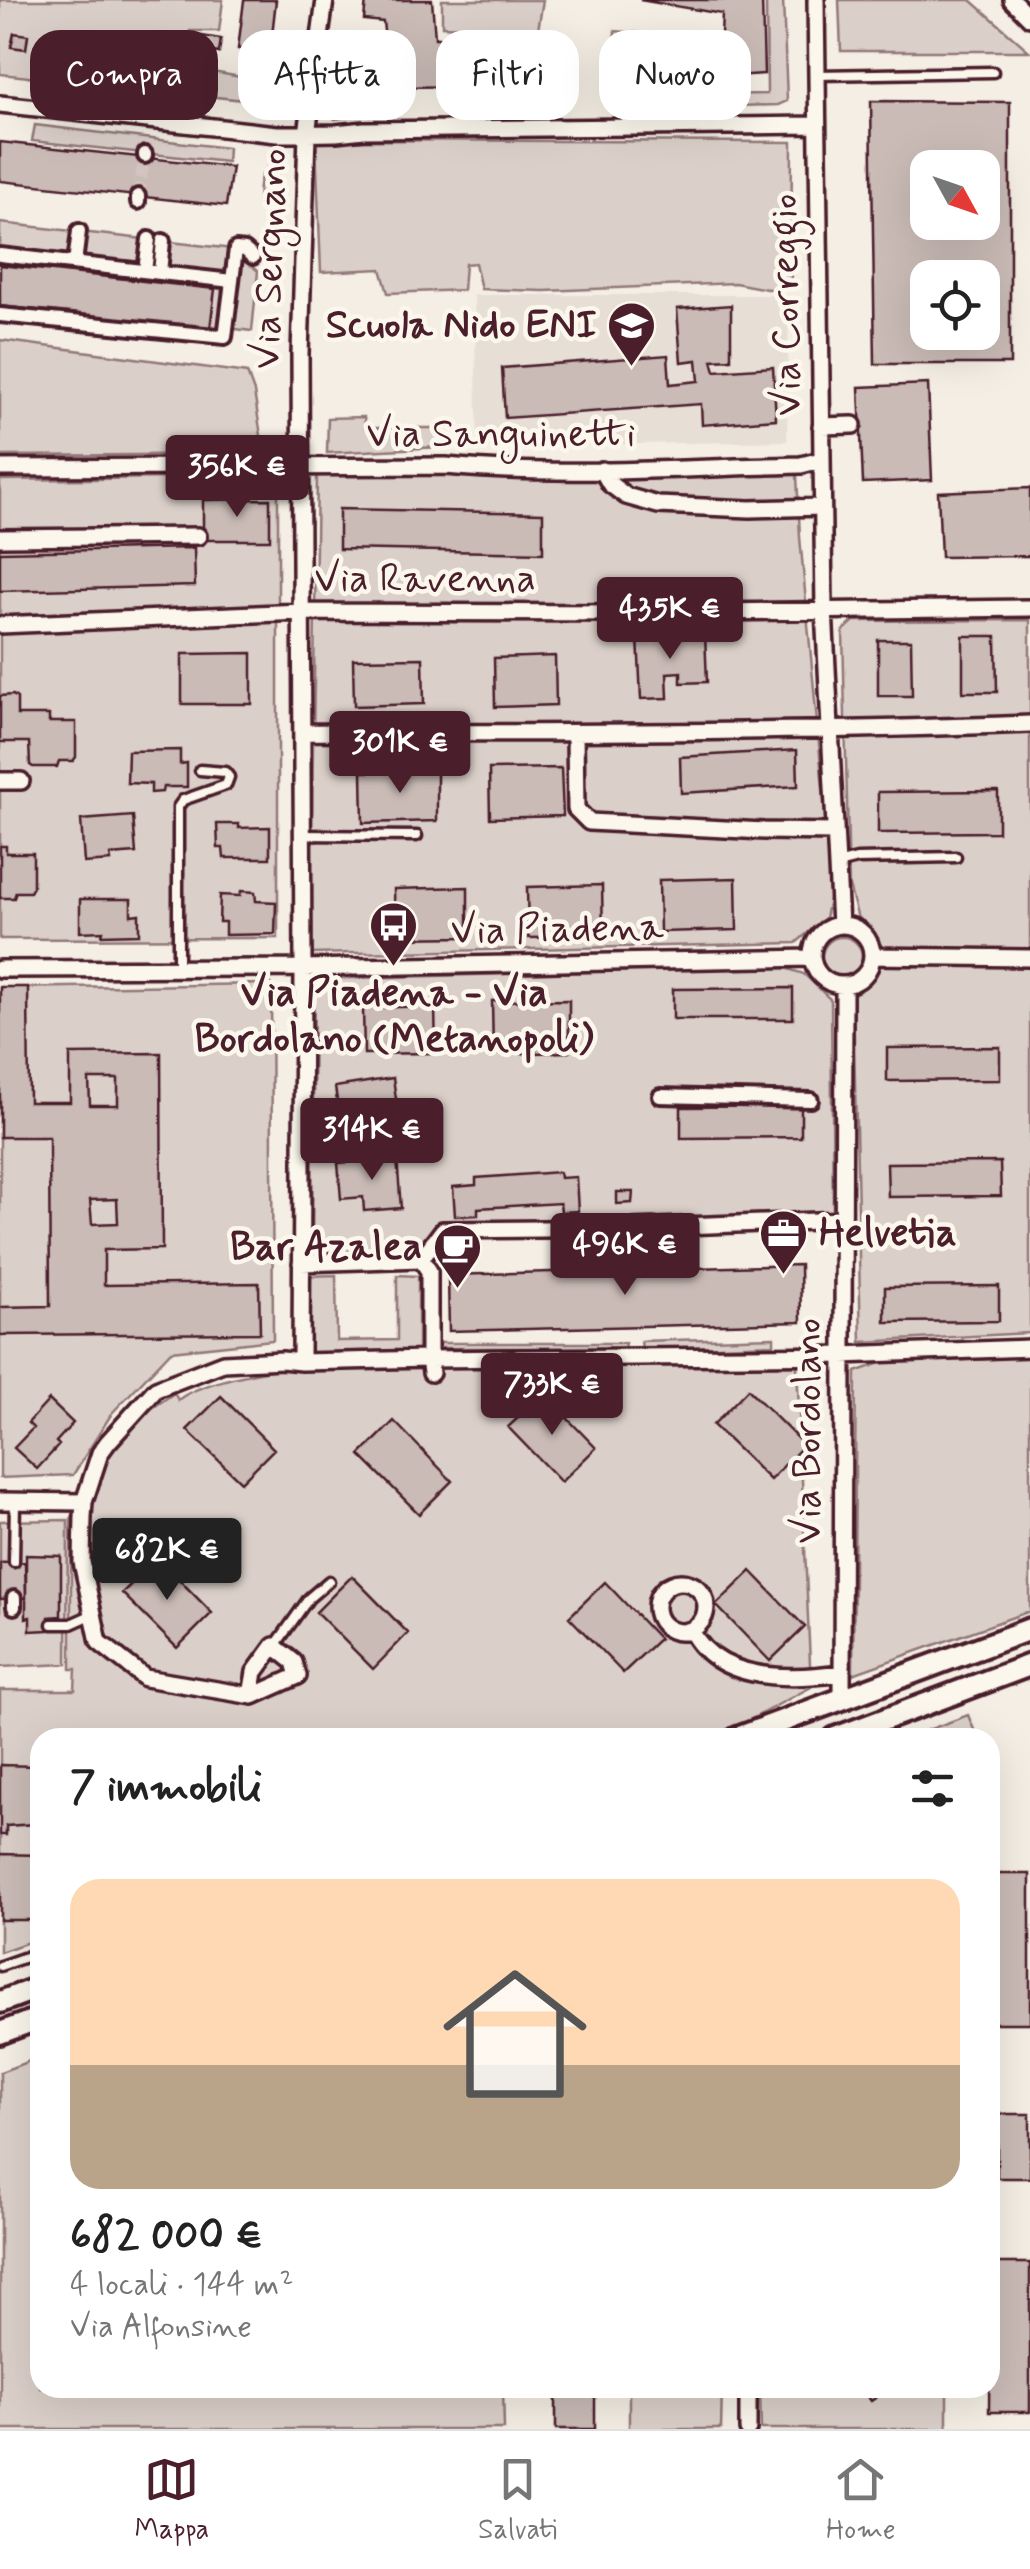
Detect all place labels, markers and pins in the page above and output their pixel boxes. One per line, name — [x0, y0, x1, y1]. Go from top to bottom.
place label: Scuola Nido ENI — [326, 300, 597, 352]
school or university icon: Scuola Nido ENI — [606, 300, 658, 368]
pin: 356K € — [156, 435, 318, 520]
pin: 435K € — [589, 577, 751, 662]
pin: 301K € — [319, 711, 481, 796]
bus stop icon: Via Piadena - Via Bordolano (Metanopoli) — [368, 900, 420, 968]
place label: Via Piadena - Via Bordolano (Metanopoli) — [194, 968, 594, 1066]
pin: 314K € — [291, 1098, 453, 1183]
office icon: Helvetia — [758, 1208, 810, 1276]
place label: Helvetia — [819, 1208, 957, 1260]
pin: 496K € — [544, 1213, 706, 1298]
place label: Bar Azalea — [230, 1222, 422, 1274]
cafe icon: Bar Azalea — [431, 1222, 483, 1290]
pin: 733K € — [471, 1353, 633, 1438]
pin: 682K € — [86, 1518, 248, 1603]

